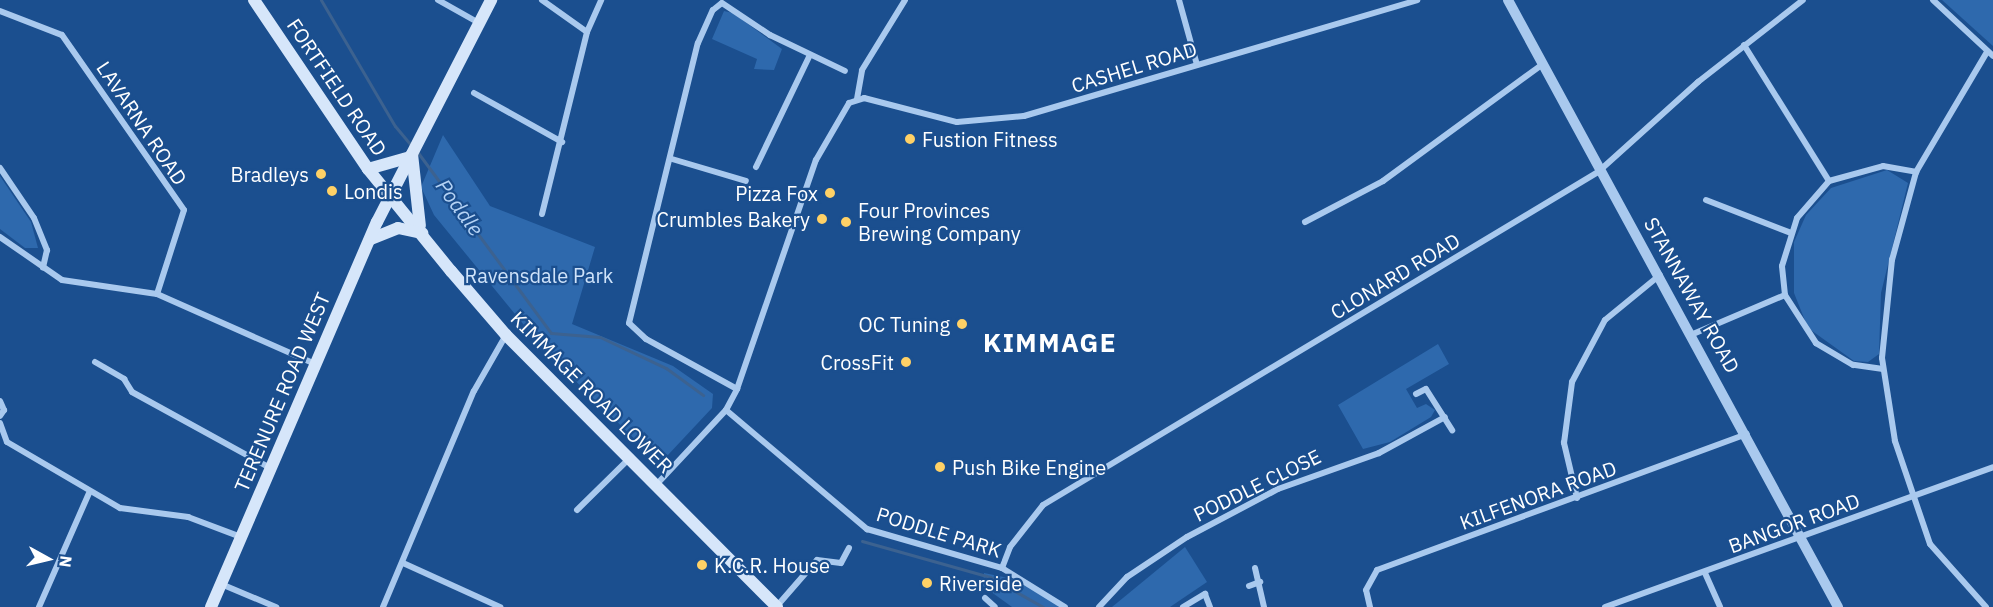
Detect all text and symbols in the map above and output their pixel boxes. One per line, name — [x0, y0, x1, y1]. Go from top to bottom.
street label: FORTFIELD ROAD — [282, 14, 392, 160]
street label: CASHEL ROAD — [1068, 37, 1200, 97]
street label: LAVARNA ROAD — [92, 57, 192, 189]
place label: Fustion Fitness — [922, 127, 1058, 151]
marker: Fustion Fitness — [903, 132, 917, 146]
place label: Bradleys — [230, 162, 309, 186]
marker: Bradleys — [314, 167, 328, 181]
water label: Poddle — [431, 174, 489, 240]
place label: Londis — [344, 179, 403, 203]
place label: Pizza Fox — [735, 181, 818, 205]
marker: Londis — [325, 184, 339, 198]
marker: Pizza Fox — [823, 186, 837, 200]
place label: Four Provinces Brewing Company — [858, 198, 1021, 245]
place label: Crumbles Bakery — [657, 207, 810, 231]
marker: Crumbles Bakery — [815, 212, 829, 226]
street label: STANNAWAY ROAD — [1639, 213, 1745, 377]
marker: Four Provinces Brewing Company — [839, 215, 853, 229]
street label: CLONARD ROAD — [1326, 228, 1464, 324]
park label: Ravensdale Park — [465, 263, 613, 287]
street label: TERENURE ROAD WEST — [229, 289, 335, 495]
street label: KIMMAGE ROAD LOWER — [506, 306, 678, 478]
place label: OC Tuning — [859, 312, 950, 336]
marker: OC Tuning — [955, 317, 969, 331]
district label: KIMMAGE — [983, 327, 1117, 359]
place label: CrossFit — [821, 350, 894, 374]
marker: CrossFit — [899, 355, 913, 369]
street label: PODDLE CLOSE — [1189, 444, 1325, 526]
place label: Push Bike Engine — [952, 455, 1106, 479]
street label: KILFENORA ROAD — [1456, 456, 1620, 534]
marker: Push Bike Engine — [933, 460, 947, 474]
street label: BANGOR ROAD — [1725, 488, 1863, 558]
street label: PODDLE PARK — [874, 502, 1004, 562]
north arrow — [18, 529, 78, 589]
place label: K.C.R. House — [714, 553, 830, 577]
text: N — [55, 554, 77, 569]
marker: K.C.R. House — [695, 558, 709, 572]
place label: Riverside — [939, 571, 1022, 595]
marker: Riverside — [920, 576, 934, 590]

